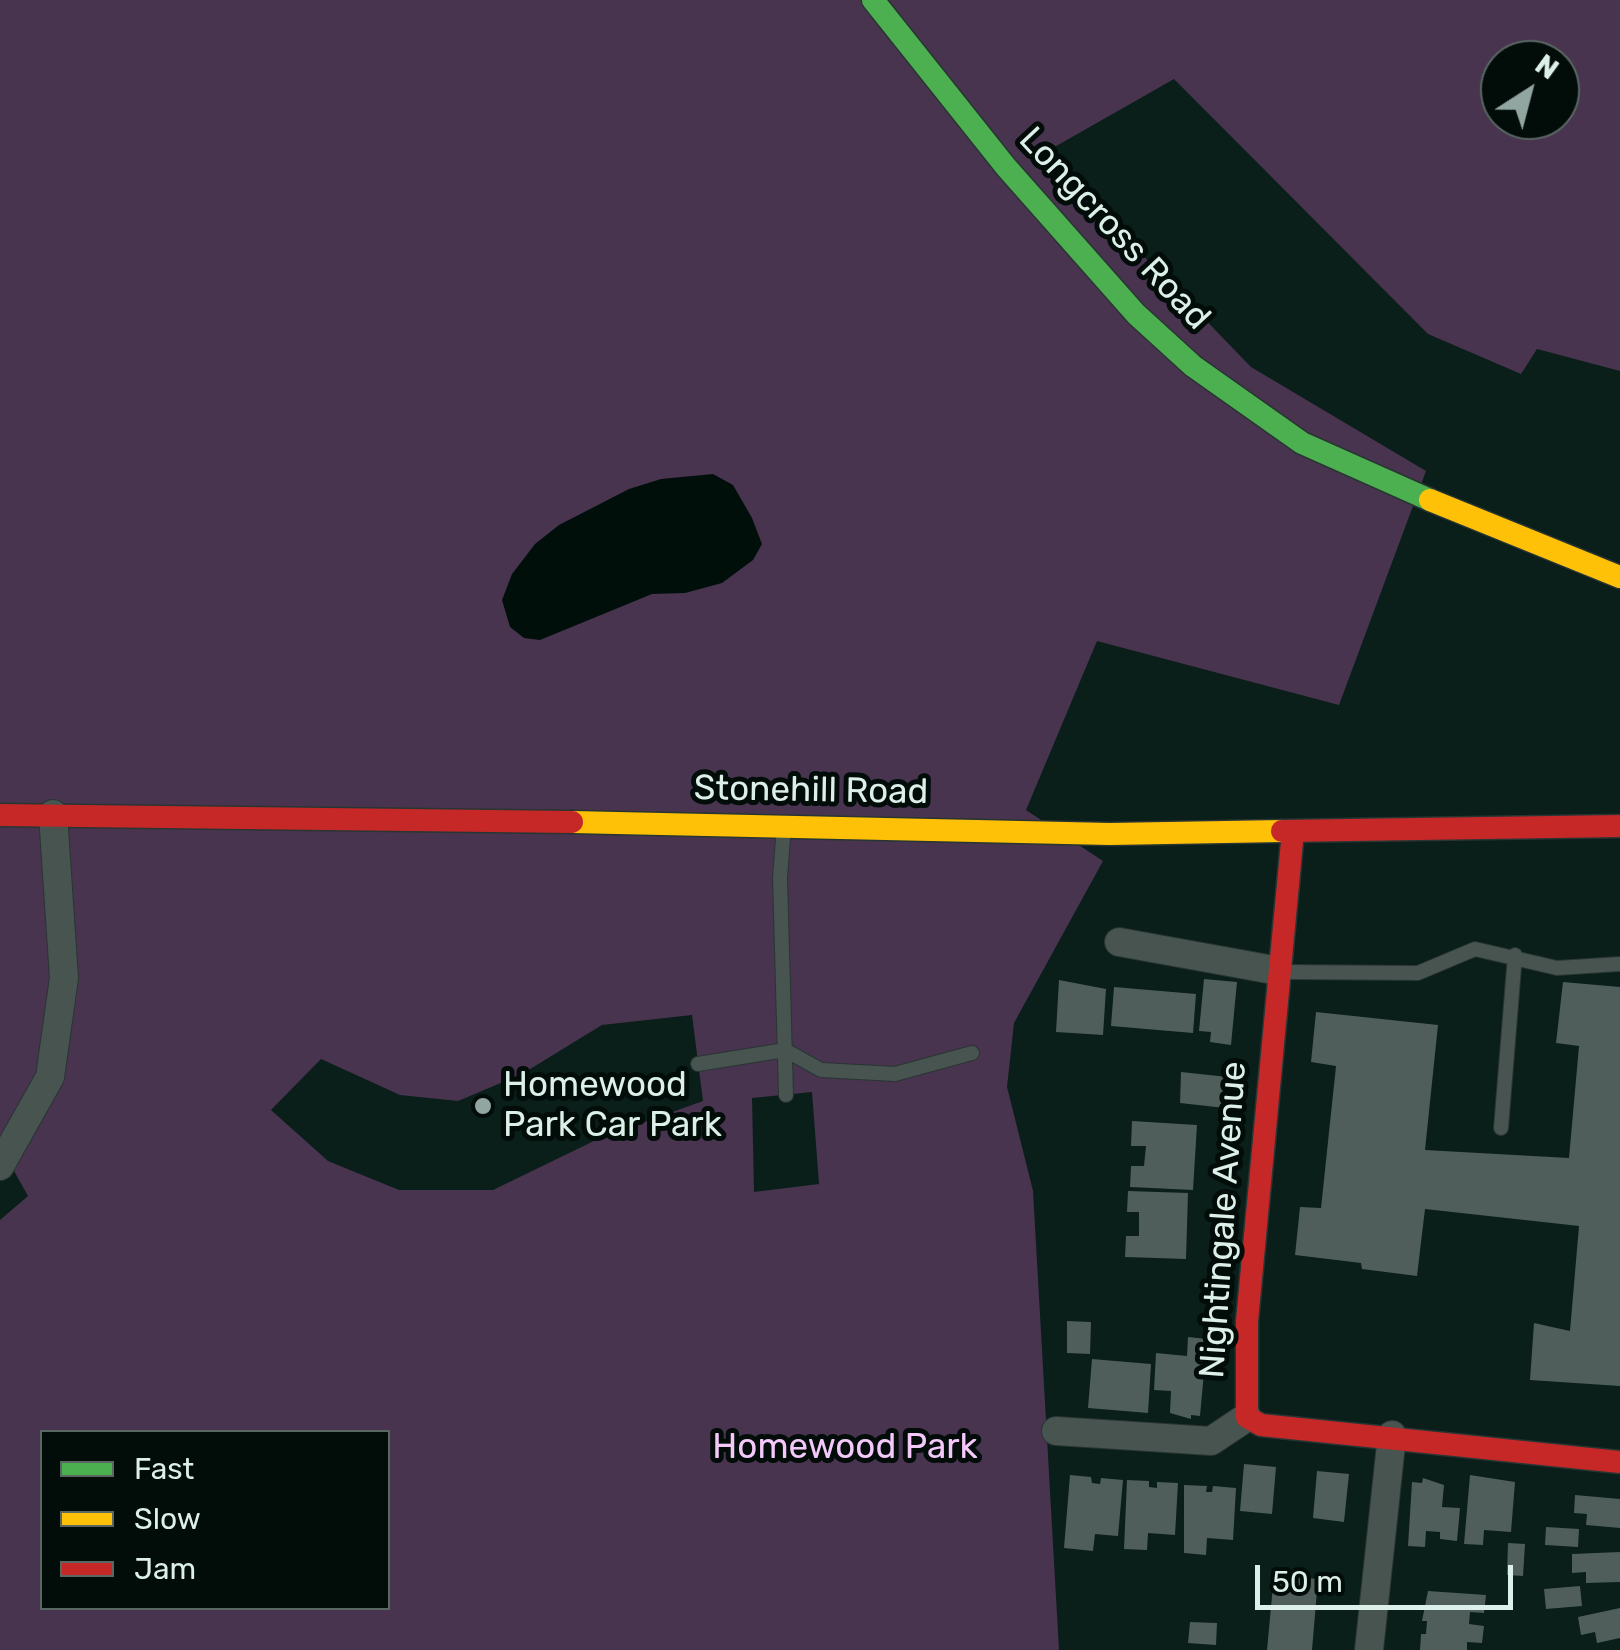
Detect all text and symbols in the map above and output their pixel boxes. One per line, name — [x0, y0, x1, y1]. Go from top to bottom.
north arrow — [1480, 40, 1580, 140]
text: N — [1529, 48, 1565, 86]
street label: Longcross Road — [1010, 119, 1218, 339]
street label: Stonehill Road — [693, 768, 929, 814]
street label: Nightingale Avenue — [1192, 1060, 1256, 1380]
place label: Homewood Park Car Park — [503, 1065, 722, 1147]
marker: Homewood Park Car Park — [472, 1095, 494, 1117]
park label: Homewood Park — [712, 1427, 978, 1469]
legend — [40, 1430, 390, 1610]
text: Fast — [134, 1451, 194, 1487]
text: Slow — [134, 1501, 201, 1537]
scale bar — [1260, 1545, 1518, 1607]
text: Jam — [134, 1551, 196, 1587]
text: 50 m — [1272, 1564, 1343, 1600]

